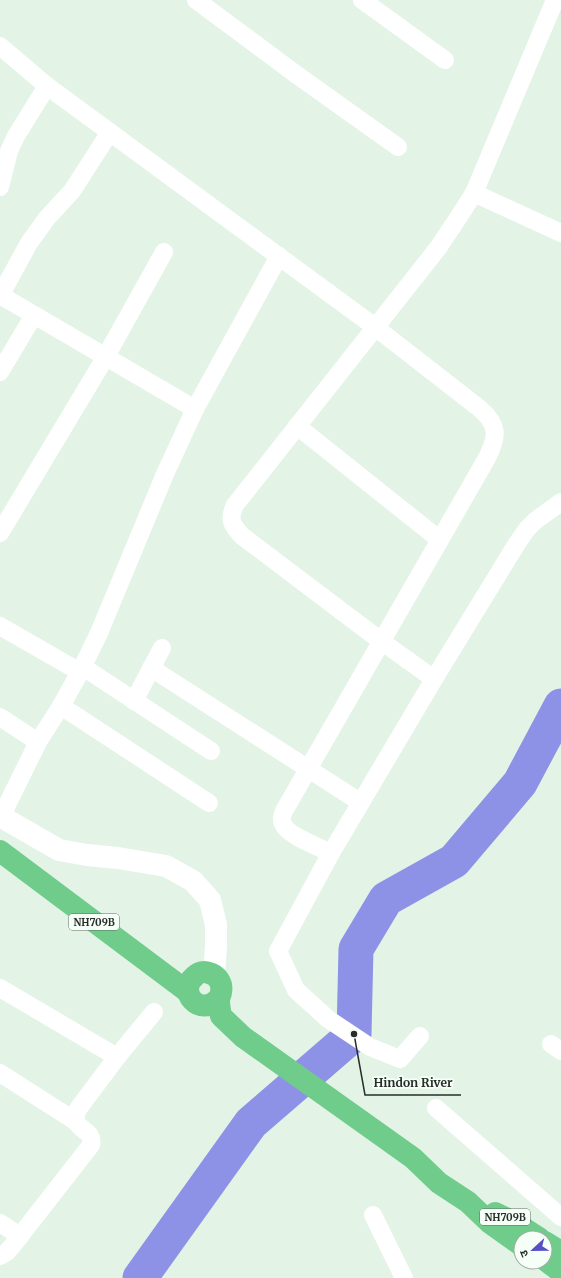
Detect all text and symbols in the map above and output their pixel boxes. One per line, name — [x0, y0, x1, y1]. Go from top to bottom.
road number: NH709B — [69, 914, 119, 930]
callout: Hindon River — [365, 1071, 461, 1095]
text: Hindon River — [373, 1075, 453, 1090]
road number: NH709B — [480, 1209, 530, 1225]
north arrow — [513, 1230, 553, 1270]
text: उ — [516, 1248, 531, 1259]

